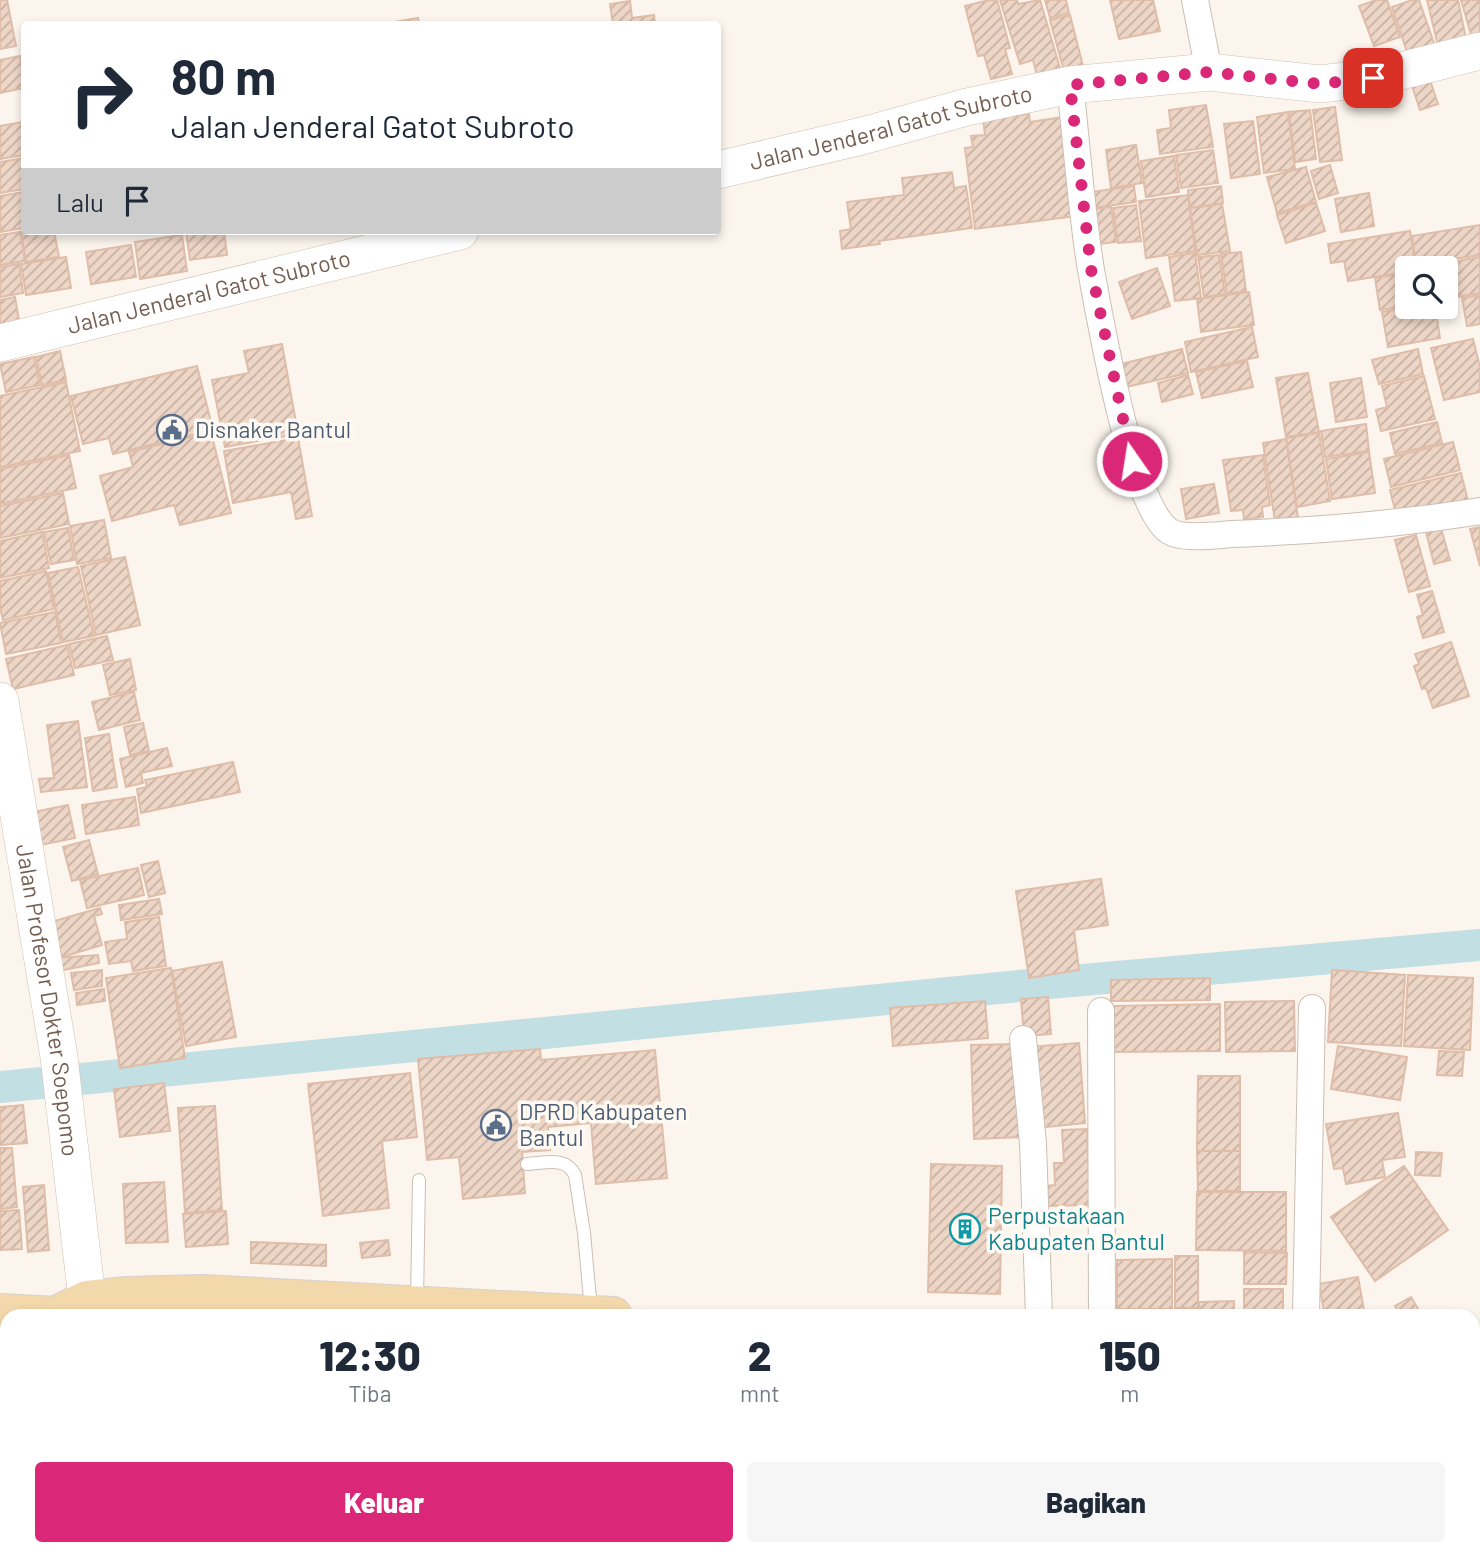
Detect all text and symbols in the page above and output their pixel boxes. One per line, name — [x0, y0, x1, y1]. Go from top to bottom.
text: 80 m — [171, 46, 276, 105]
pin — [1343, 48, 1403, 108]
icon: right — [56, 49, 147, 140]
icon: arrive — [1354, 59, 1392, 97]
street label: Jalan Jenderal Gatot Subroto — [746, 78, 1035, 175]
text: Jalan Jenderal Gatot Subroto — [171, 106, 575, 144]
icon: arrive — [118, 182, 156, 220]
text: Lalu — [56, 186, 104, 217]
street label: Jalan Jenderal Gatot Subroto — [64, 243, 353, 339]
map controls — [1395, 256, 1458, 319]
button: search — [1395, 256, 1458, 319]
public building icon: Disnaker Bantul — [155, 413, 189, 447]
place label: Disnaker Bantul — [195, 415, 351, 443]
position arrow — [1095, 424, 1169, 498]
street label: Jalan Profesor Dokter Soepomo — [11, 842, 85, 1158]
place label: DPRD Kabupaten Bantul — [519, 1097, 687, 1151]
public building icon: DPRD Kabupaten Bantul — [479, 1108, 513, 1142]
place label: Perpustakaan Kabupaten Bantul — [988, 1201, 1165, 1255]
building icon: Perpustakaan Kabupaten Bantul — [948, 1212, 982, 1246]
text: 12:30 — [319, 1329, 421, 1379]
text: 2 — [748, 1329, 772, 1379]
text: 150 — [1099, 1329, 1161, 1379]
text: Tiba — [348, 1379, 391, 1407]
text: mnt — [740, 1379, 780, 1407]
text: m — [1120, 1379, 1139, 1407]
button: Keluar — [35, 1462, 733, 1542]
button: Bagikan — [747, 1462, 1445, 1542]

